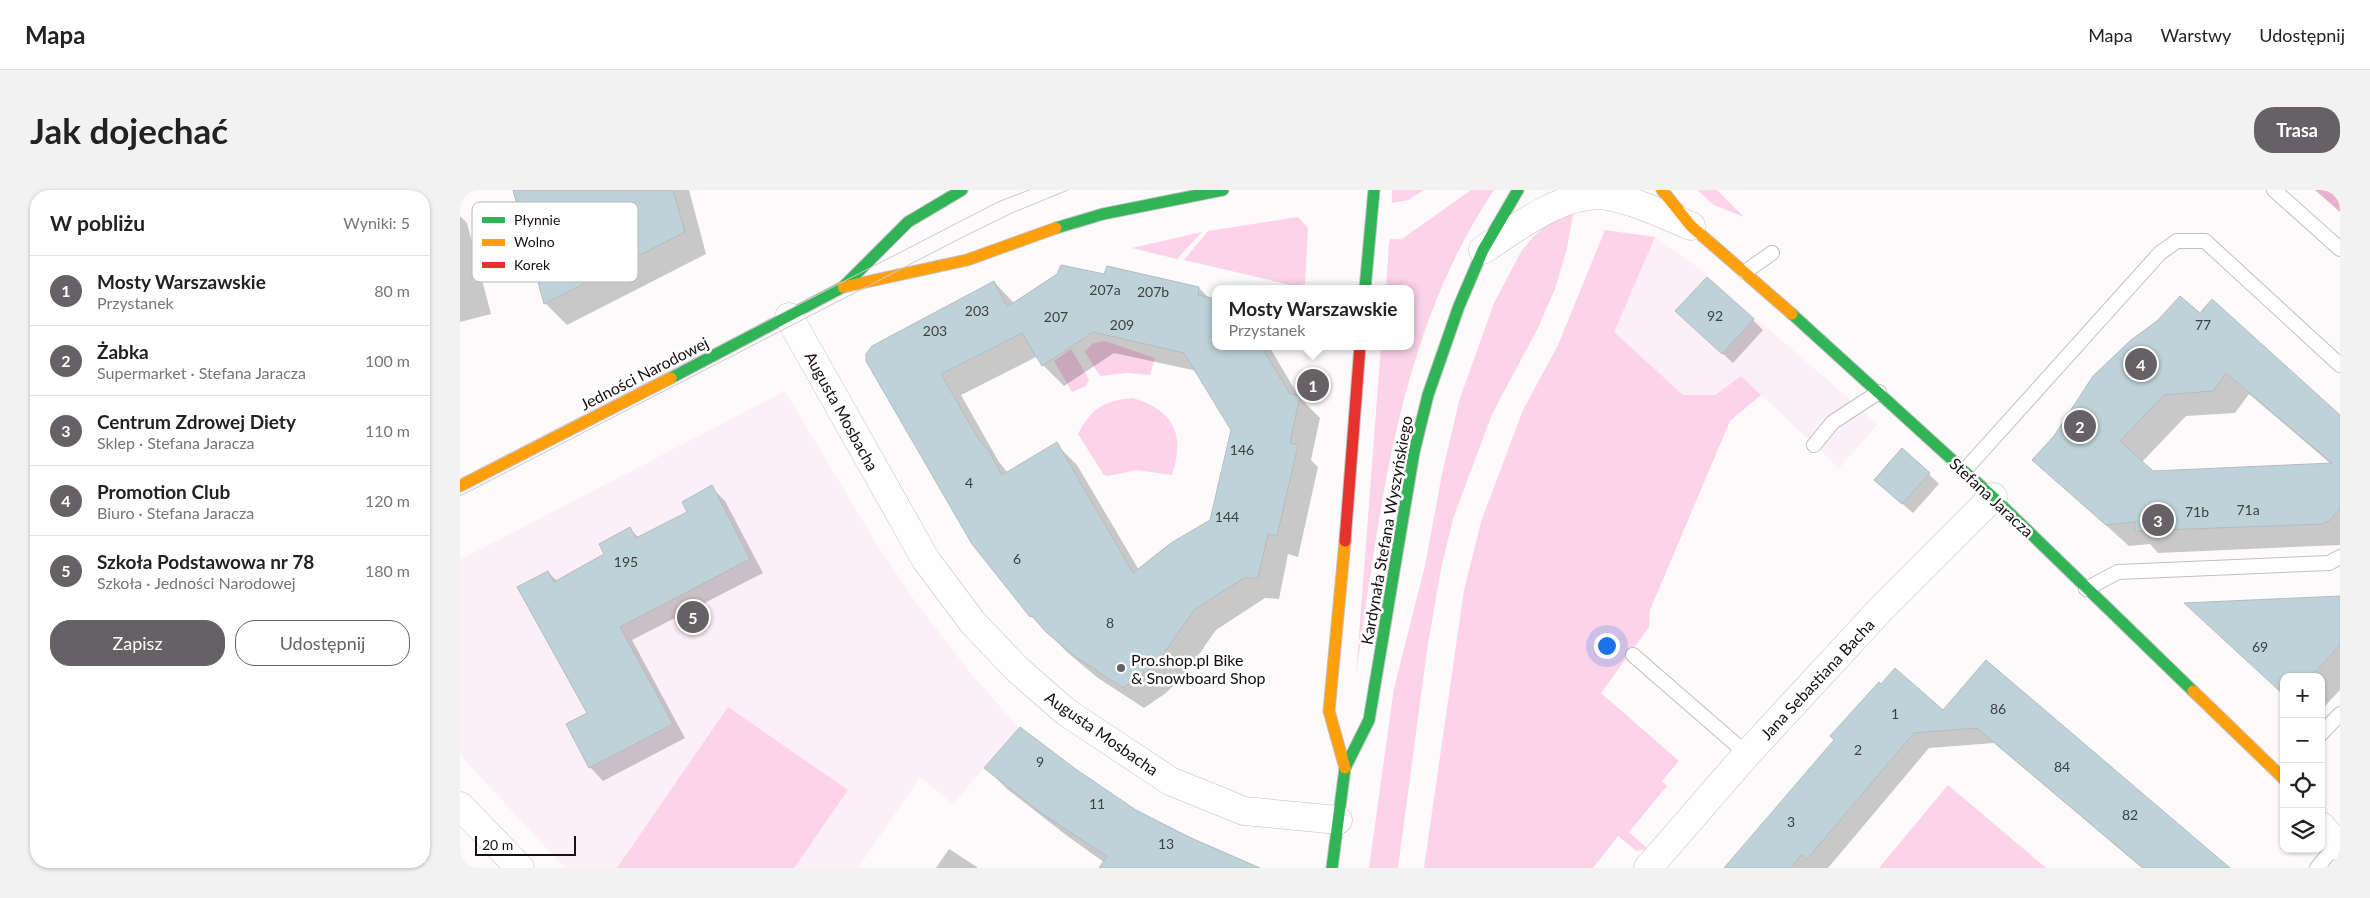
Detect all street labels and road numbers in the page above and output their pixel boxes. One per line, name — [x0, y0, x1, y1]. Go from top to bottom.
street label: Jedności Narodowej — [577, 332, 711, 414]
street label: Augusta Mosbacha — [801, 348, 883, 474]
street label: Kardynała Stefana Wyszyńskiego — [1356, 414, 1416, 646]
street label: Stefana Jaracza — [1946, 453, 2038, 541]
street label: Jana Sebastiana Bacha — [1756, 615, 1878, 743]
street label: Augusta Mosbacha — [1042, 687, 1162, 779]

